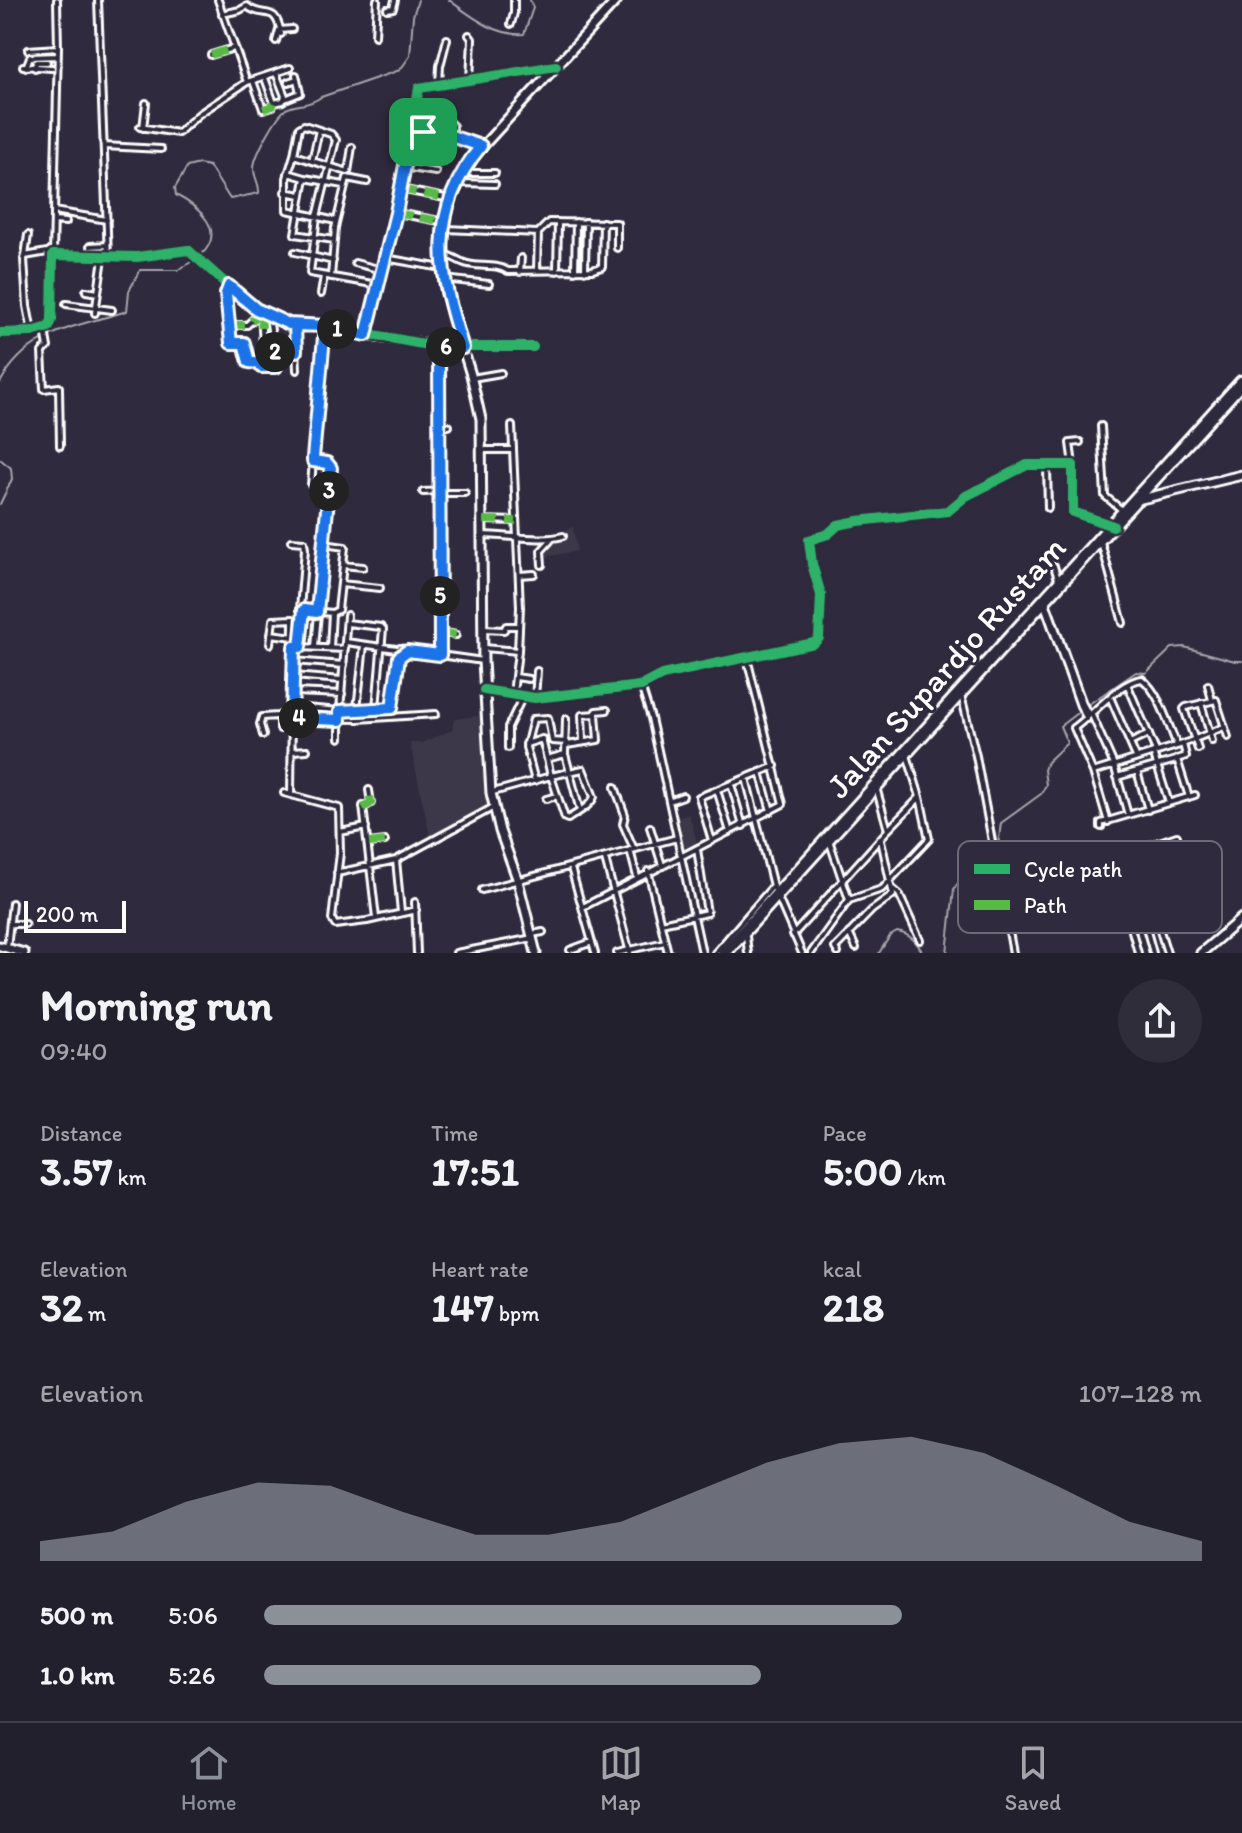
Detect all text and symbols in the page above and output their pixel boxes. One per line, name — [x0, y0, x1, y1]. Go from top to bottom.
pin — [389, 98, 457, 166]
icon: arrive — [401, 110, 445, 154]
pin: 1 — [317, 309, 357, 349]
text: 1 — [332, 315, 342, 342]
pin: 6 — [426, 327, 466, 367]
pin: 2 — [255, 332, 295, 372]
text: 6 — [440, 333, 452, 360]
text: 2 — [269, 338, 281, 365]
pin: 3 — [309, 471, 349, 511]
text: 3 — [323, 477, 335, 504]
street label: Jalan Supardjo Rustam — [818, 528, 1074, 806]
pin: 5 — [420, 576, 460, 616]
text: 5 — [434, 582, 446, 609]
pin: 4 — [279, 698, 319, 738]
text: 4 — [292, 704, 306, 731]
legend — [958, 841, 1222, 933]
text: Cycle path — [1024, 856, 1123, 883]
text: Path — [1024, 892, 1067, 919]
scale bar — [24, 897, 126, 933]
text: 200 m — [36, 901, 98, 928]
text: Morning run — [40, 978, 273, 1031]
button: share — [1118, 979, 1202, 1063]
text: 09:40 — [40, 1035, 108, 1067]
text: Distance — [40, 1120, 122, 1147]
text: Time — [431, 1120, 478, 1147]
text: Pace — [823, 1120, 867, 1147]
text: 3.57 — [40, 1147, 112, 1195]
text: 17:51 — [431, 1147, 519, 1195]
text: 5:00 — [823, 1147, 903, 1195]
text: km — [112, 1164, 147, 1191]
text: /km — [903, 1164, 946, 1191]
text: Elevation — [40, 1256, 127, 1283]
text: Heart rate — [431, 1256, 529, 1283]
text: kcal — [823, 1256, 862, 1283]
text: 32 — [40, 1283, 83, 1331]
text: 147 — [431, 1283, 494, 1331]
text: 218 — [823, 1283, 884, 1331]
text: m — [83, 1300, 106, 1327]
text: bpm — [494, 1300, 540, 1327]
text: Elevation — [40, 1377, 143, 1409]
text: 107–128 m — [1079, 1377, 1202, 1409]
text: 500 m — [40, 1599, 113, 1631]
text: 5:06 — [168, 1599, 218, 1631]
text: 1.0 km — [40, 1659, 115, 1691]
text: 5:26 — [168, 1659, 215, 1691]
tab: Home — [181, 1741, 237, 1816]
tab: Map — [599, 1741, 643, 1816]
tab: Saved — [1005, 1741, 1061, 1816]

